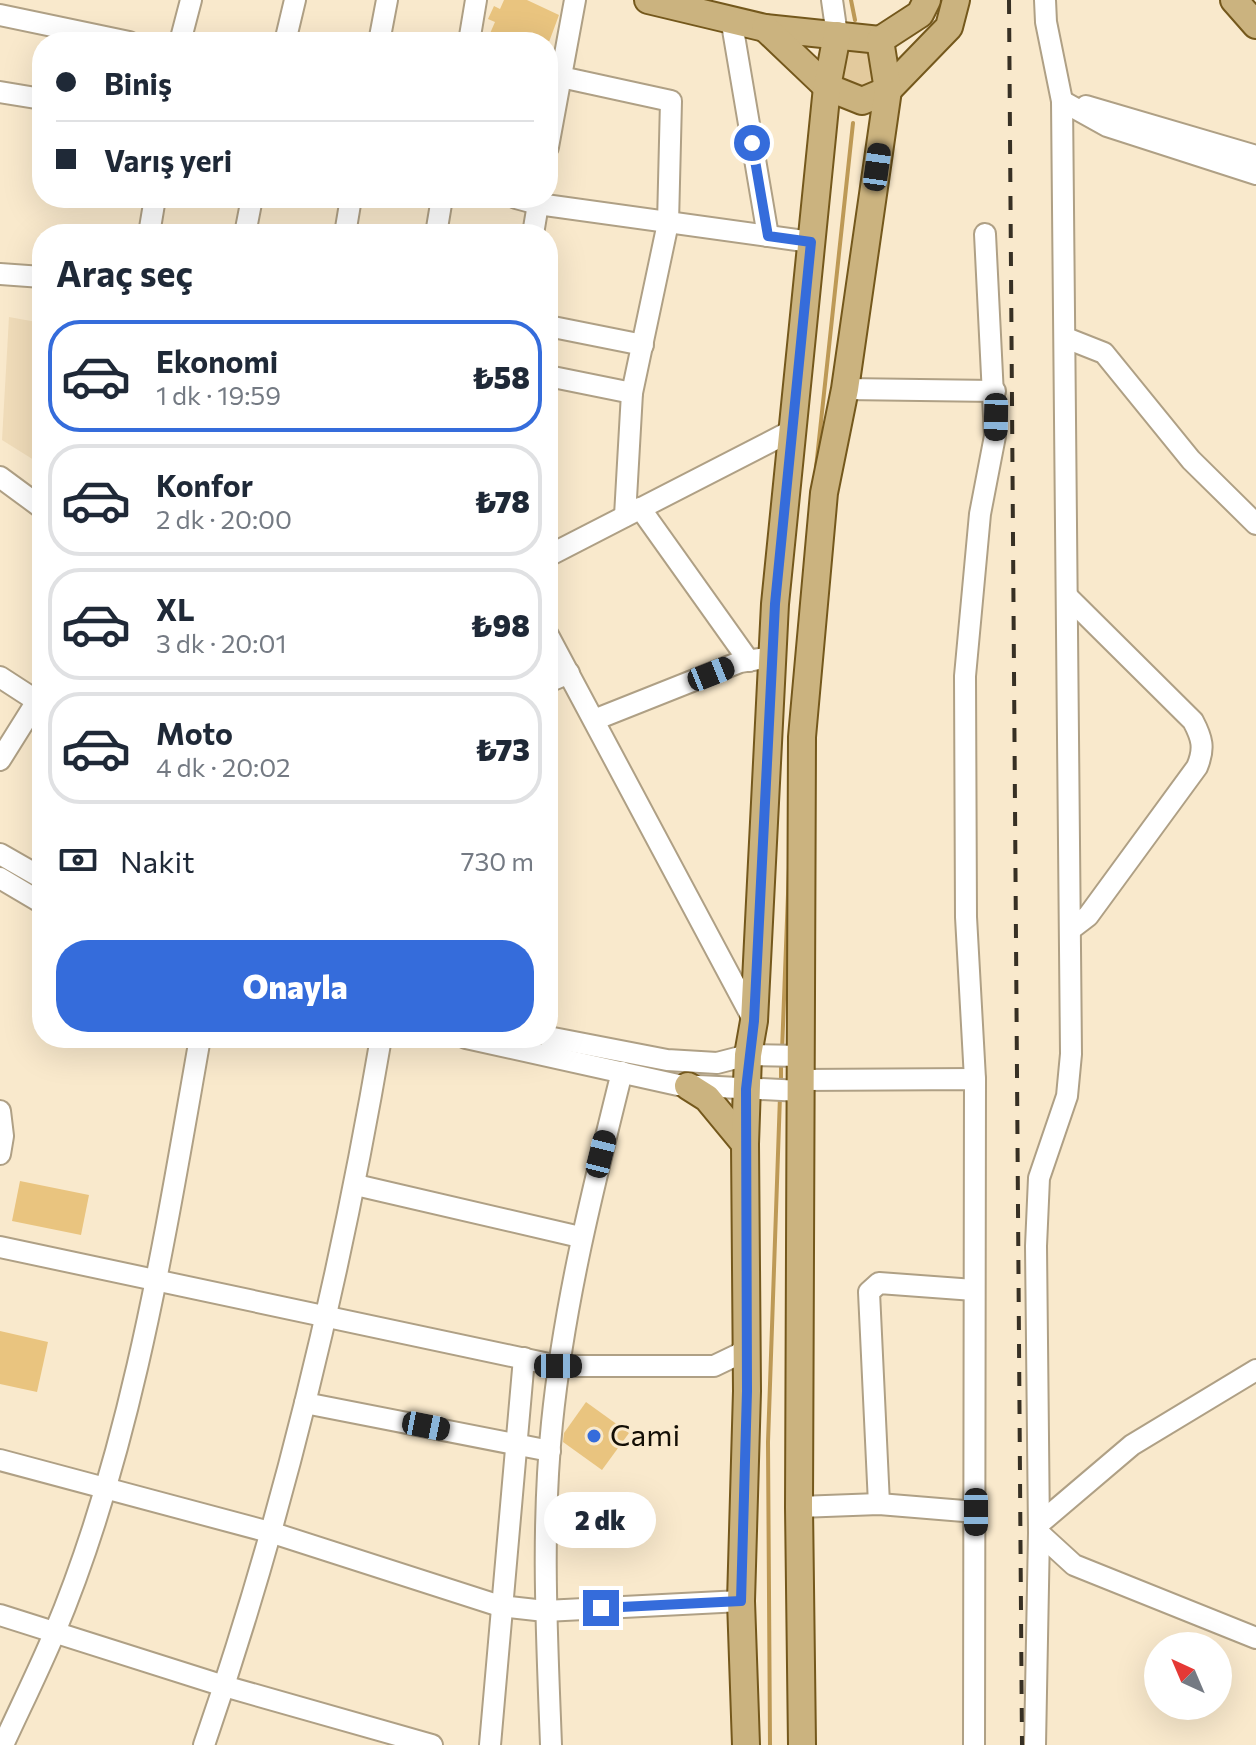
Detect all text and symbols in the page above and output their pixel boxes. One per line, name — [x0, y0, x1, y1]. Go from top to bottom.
text: Biniş — [104, 64, 172, 101]
route start — [734, 125, 770, 161]
text: Varış yeri — [104, 141, 232, 178]
car — [862, 142, 892, 192]
text: Araç seç — [56, 250, 193, 294]
icon: car — [60, 340, 132, 412]
text: Ekonomi — [156, 342, 278, 379]
text: ₺58 — [472, 358, 530, 395]
text: 1 dk · 19:59 — [156, 379, 281, 410]
car — [984, 393, 1008, 441]
icon: car — [60, 464, 132, 536]
text: Konfor — [156, 466, 253, 503]
text: ₺78 — [474, 482, 530, 519]
text: 2 dk · 20:00 — [156, 503, 292, 534]
icon: car — [60, 588, 132, 660]
text: XL — [156, 590, 195, 627]
text: ₺98 — [470, 606, 530, 643]
text: 3 dk · 20:01 — [156, 627, 287, 658]
car — [684, 654, 738, 694]
icon: car — [60, 712, 132, 784]
text: Moto — [156, 714, 233, 751]
text: ₺73 — [475, 730, 530, 767]
text: 4 dk · 20:02 — [156, 751, 291, 782]
icon: cash — [56, 838, 100, 882]
text: Nakit — [120, 842, 195, 879]
text: 730 m — [461, 845, 534, 876]
button: Onayla — [56, 940, 534, 1032]
car — [584, 1128, 618, 1180]
car — [534, 1354, 582, 1378]
car — [400, 1410, 452, 1442]
place label: Cami — [610, 1415, 680, 1452]
marker: Cami — [585, 1427, 603, 1445]
car — [964, 1488, 988, 1536]
callout: 2 dk — [545, 1492, 657, 1548]
text: 2 dk — [575, 1504, 625, 1535]
route end — [583, 1590, 619, 1626]
north arrow — [1144, 1632, 1232, 1720]
map controls — [1144, 1632, 1232, 1720]

